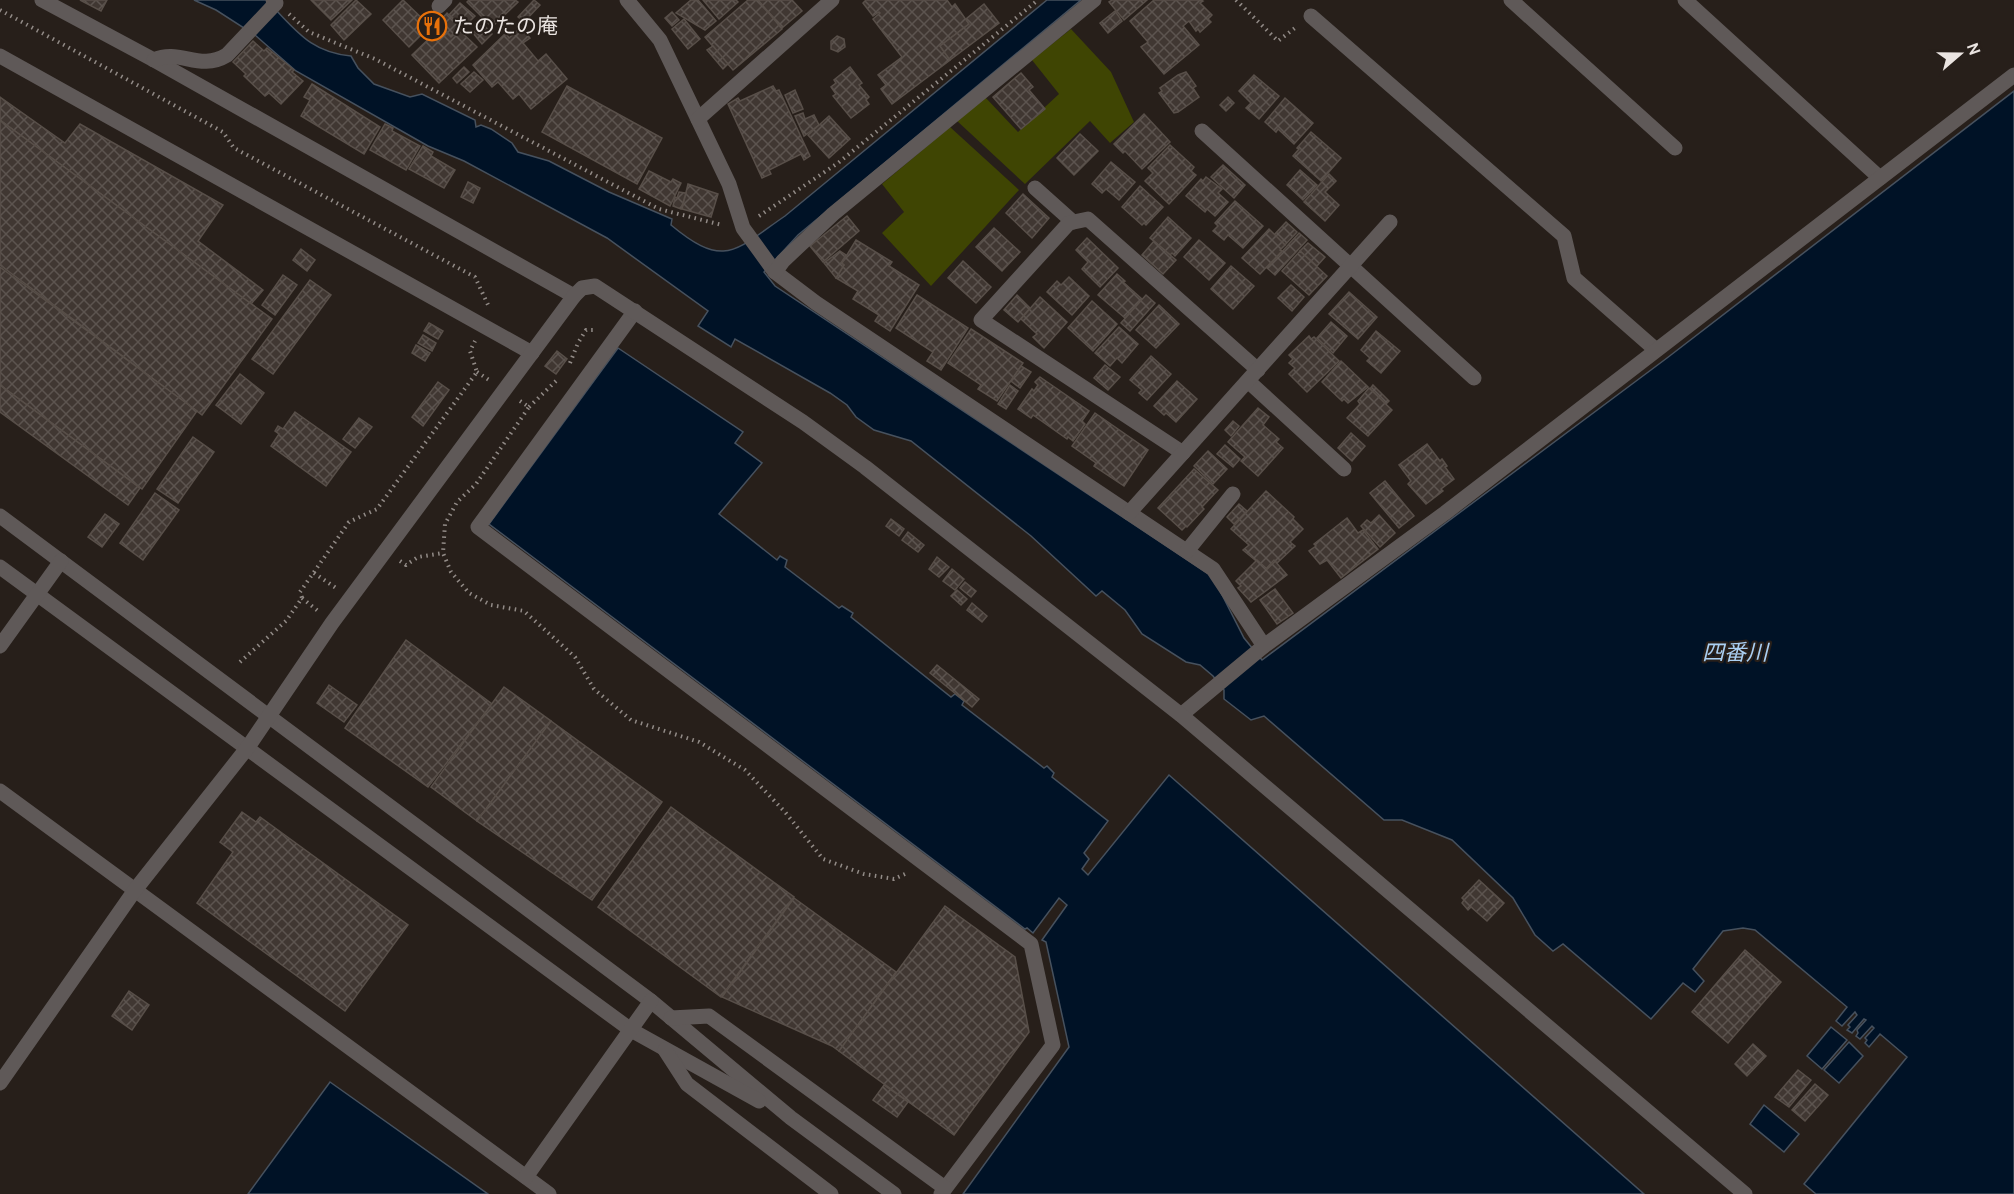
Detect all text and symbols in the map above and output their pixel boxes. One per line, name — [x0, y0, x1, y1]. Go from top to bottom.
restaurant icon: たのたの庵 — [416, 10, 448, 42]
place label: たのたの庵 — [453, 13, 558, 38]
north arrow — [1930, 24, 1990, 84]
text: N — [1963, 40, 1984, 58]
water label: 四番川 — [1702, 639, 1770, 666]

